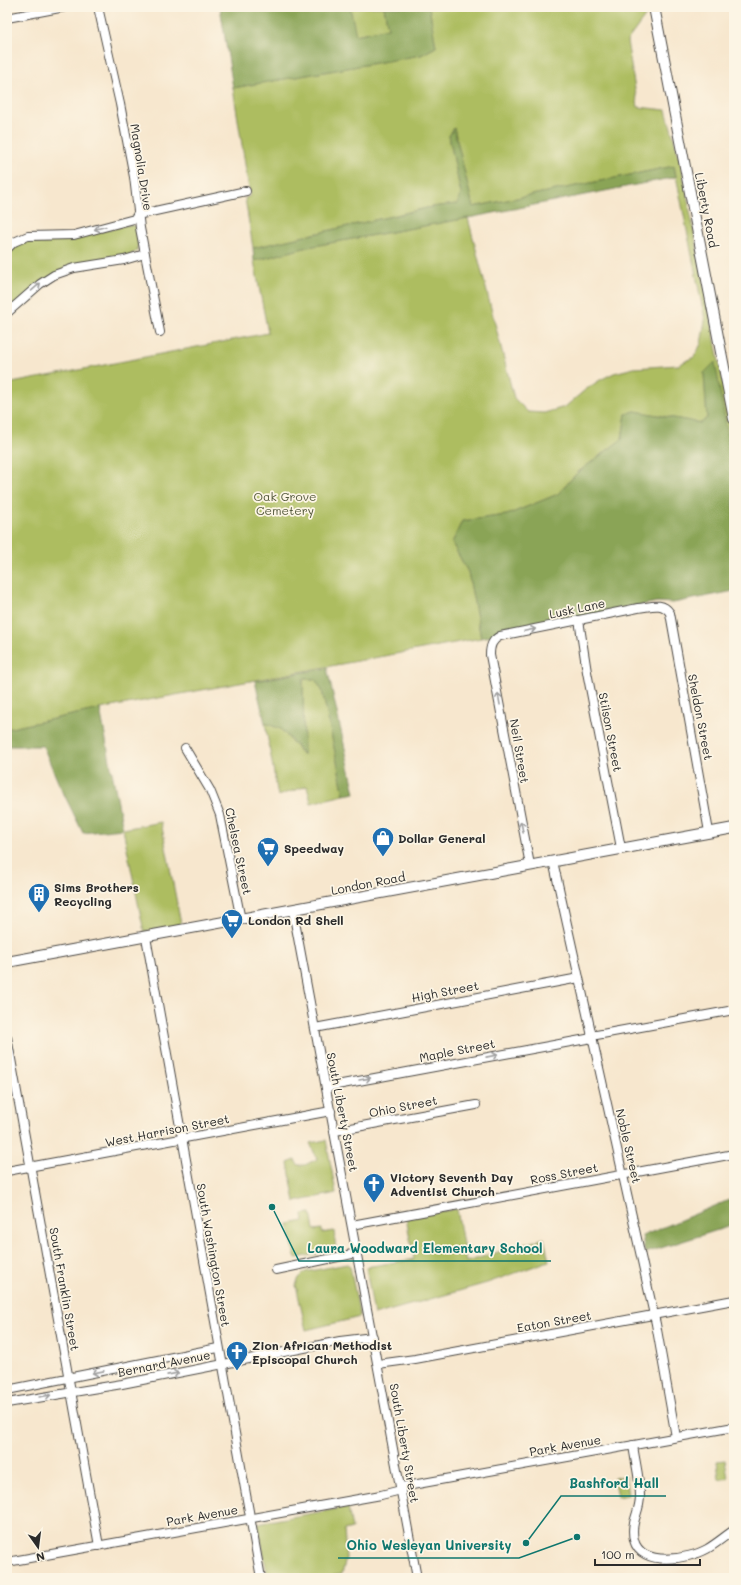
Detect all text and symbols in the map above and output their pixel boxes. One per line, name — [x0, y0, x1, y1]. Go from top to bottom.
street label: Magnolia Drive — [127, 123, 157, 211]
street label: Liberty Road — [692, 171, 722, 249]
one-way arrow — [94, 225, 107, 233]
one-way arrow — [31, 283, 41, 292]
park label: Oak Grove Cemetery — [253, 488, 317, 518]
street label: Lusk Lane — [548, 594, 606, 622]
one-way arrow — [523, 626, 536, 634]
street label: Sheldon Street — [685, 673, 717, 761]
street label: Stilson Street — [595, 691, 627, 773]
one-way arrow — [494, 693, 502, 706]
street label: Neil Street — [506, 718, 534, 784]
street label: Chelsea Street — [222, 806, 256, 896]
one-way arrow — [518, 821, 526, 834]
shop icon: Dollar General — [370, 825, 396, 858]
place label: Dollar General — [398, 830, 486, 846]
supermarket icon: Speedway — [255, 835, 281, 868]
place label: Speedway — [284, 840, 345, 856]
street label: London Road — [330, 868, 407, 898]
place label: Sims Brothers Recycling — [54, 879, 139, 909]
building icon: Sims Brothers Recycling — [26, 881, 52, 914]
supermarket icon: London Rd Shell — [219, 907, 245, 940]
place label: London Rd Shell — [248, 912, 344, 928]
street label: High Street — [410, 977, 480, 1005]
street label: Maple Street — [418, 1035, 496, 1065]
street label: South Liberty Street — [324, 1051, 362, 1173]
one-way arrow — [486, 1051, 499, 1059]
one-way arrow — [358, 1075, 371, 1083]
street label: Ohio Street — [368, 1092, 438, 1120]
street label: Noble Street — [613, 1107, 645, 1185]
street label: West Harrison Street — [103, 1110, 231, 1150]
street label: Ross Street — [529, 1159, 599, 1187]
place label: Victory Seventh Day Adventist Church — [390, 1169, 514, 1199]
church icon: Victory Seventh Day Adventist Church — [361, 1171, 387, 1204]
street label: South Washington Street — [194, 1182, 234, 1328]
street label: South Franklin Street — [46, 1226, 84, 1352]
callout: Laura Woodward Elementary School — [299, 1236, 551, 1261]
text: Laura Woodward Elementary School — [307, 1239, 543, 1257]
street label: Eaton Street — [515, 1307, 593, 1335]
place label: Zion African Methodist Episcopal Church — [252, 1337, 392, 1367]
church icon: Zion African Methodist Episcopal Church — [224, 1339, 250, 1372]
street label: Bernard Avenue — [116, 1346, 212, 1380]
one-way arrow — [92, 1368, 105, 1376]
one-way arrow — [167, 1369, 180, 1377]
street label: South Liberty Street — [387, 1382, 423, 1504]
one-way arrow — [39, 1392, 52, 1400]
street label: Park Avenue — [528, 1431, 602, 1459]
callout: Bashford Hall — [561, 1471, 666, 1496]
text: Bashford Hall — [569, 1474, 659, 1491]
street label: Park Avenue — [165, 1501, 239, 1529]
north arrow — [18, 1527, 58, 1567]
callout: Ohio Wesleyan University — [338, 1533, 519, 1558]
text: Ohio Wesleyan University — [346, 1536, 512, 1554]
scale bar — [595, 1541, 700, 1567]
text: 100 m — [601, 1546, 635, 1562]
text: N — [35, 1549, 46, 1565]

